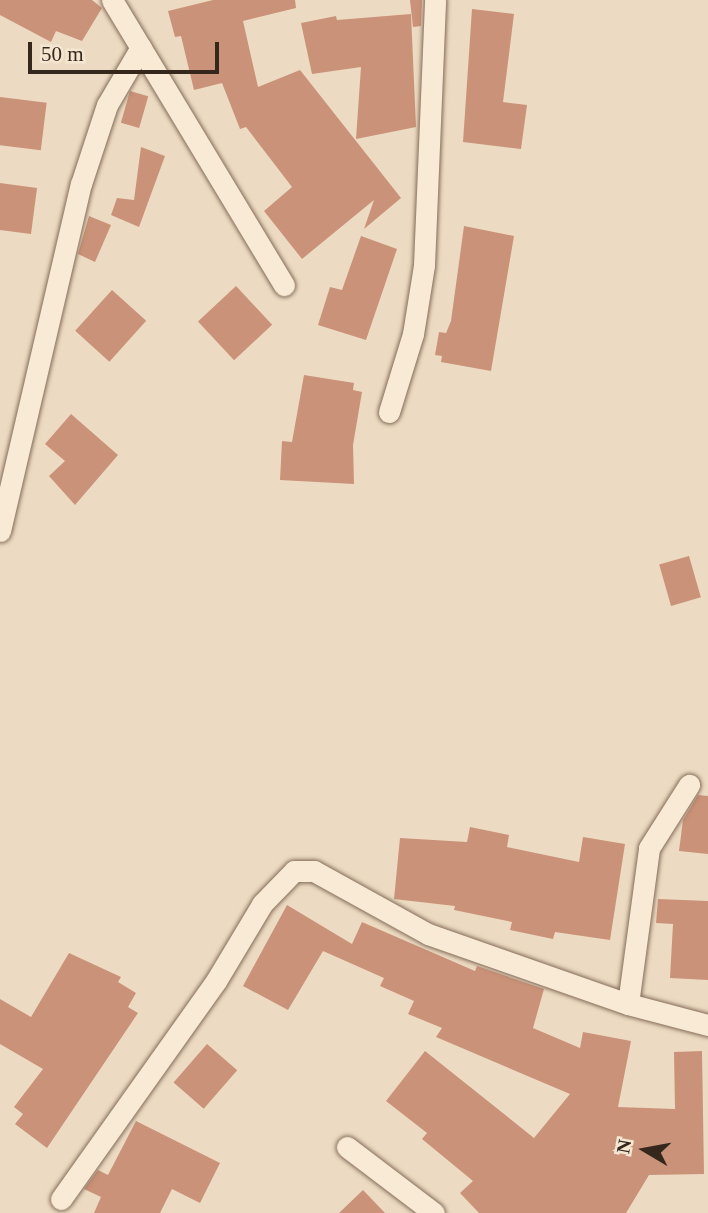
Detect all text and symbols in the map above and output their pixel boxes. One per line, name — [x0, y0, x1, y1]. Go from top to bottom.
scale bar — [32, 28, 222, 72]
text: 50 m — [41, 42, 84, 66]
north arrow — [610, 1115, 680, 1185]
text: N — [612, 1138, 635, 1155]

